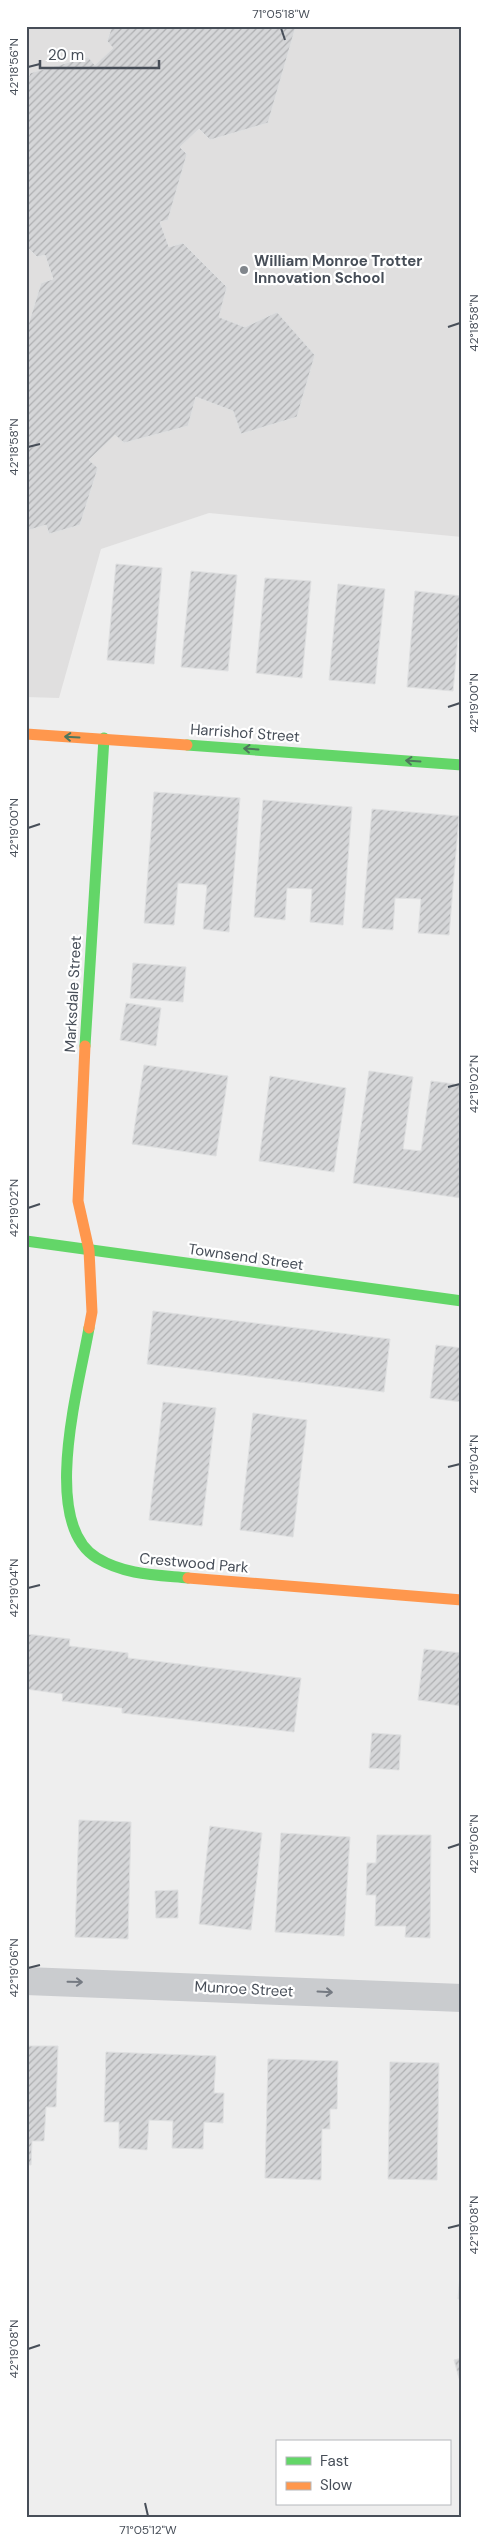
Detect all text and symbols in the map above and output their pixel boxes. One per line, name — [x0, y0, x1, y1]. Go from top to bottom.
text: 71°05'18"W — [252, 6, 310, 22]
text: 42°18'56"N — [6, 38, 22, 96]
scale bar — [40, 38, 159, 70]
text: 20 m — [48, 45, 84, 65]
place label: William Monroe Trotter Innovation School — [254, 251, 422, 288]
marker: William Monroe Trotter Innovation School — [238, 264, 250, 276]
text: 42°18'58"N — [466, 294, 482, 352]
text: 42°18'58"N — [6, 418, 22, 476]
text: 42°19'00"N — [466, 673, 482, 733]
street label: Harrishof Street — [190, 719, 301, 747]
one-way arrow — [64, 732, 80, 741]
one-way arrow — [243, 744, 259, 754]
one-way arrow — [405, 757, 421, 766]
text: 42°19'00"N — [6, 798, 22, 858]
street label: Marksdale Street — [60, 935, 86, 1053]
text: 42°19'02"N — [466, 1055, 482, 1113]
text: 42°19'02"N — [6, 1179, 22, 1237]
street label: Townsend Street — [187, 1239, 305, 1275]
text: 42°19'04"N — [466, 1435, 482, 1493]
street label: Crestwood Park — [139, 1548, 250, 1578]
text: 42°19'04"N — [6, 1559, 22, 1617]
text: 42°19'06"N — [466, 1814, 482, 1874]
text: 42°19'06"N — [6, 1938, 22, 1998]
street label: Munroe Street — [194, 1976, 294, 2002]
one-way arrow — [67, 1977, 83, 1986]
one-way arrow — [316, 1987, 333, 1997]
text: 42°19'08"N — [466, 2196, 482, 2254]
text: 42°19'08"N — [6, 2320, 22, 2378]
legend — [276, 2440, 450, 2506]
text: Fast — [320, 2451, 349, 2471]
text: Slow — [320, 2475, 353, 2495]
text: 71°05'12"W — [119, 2522, 177, 2538]

